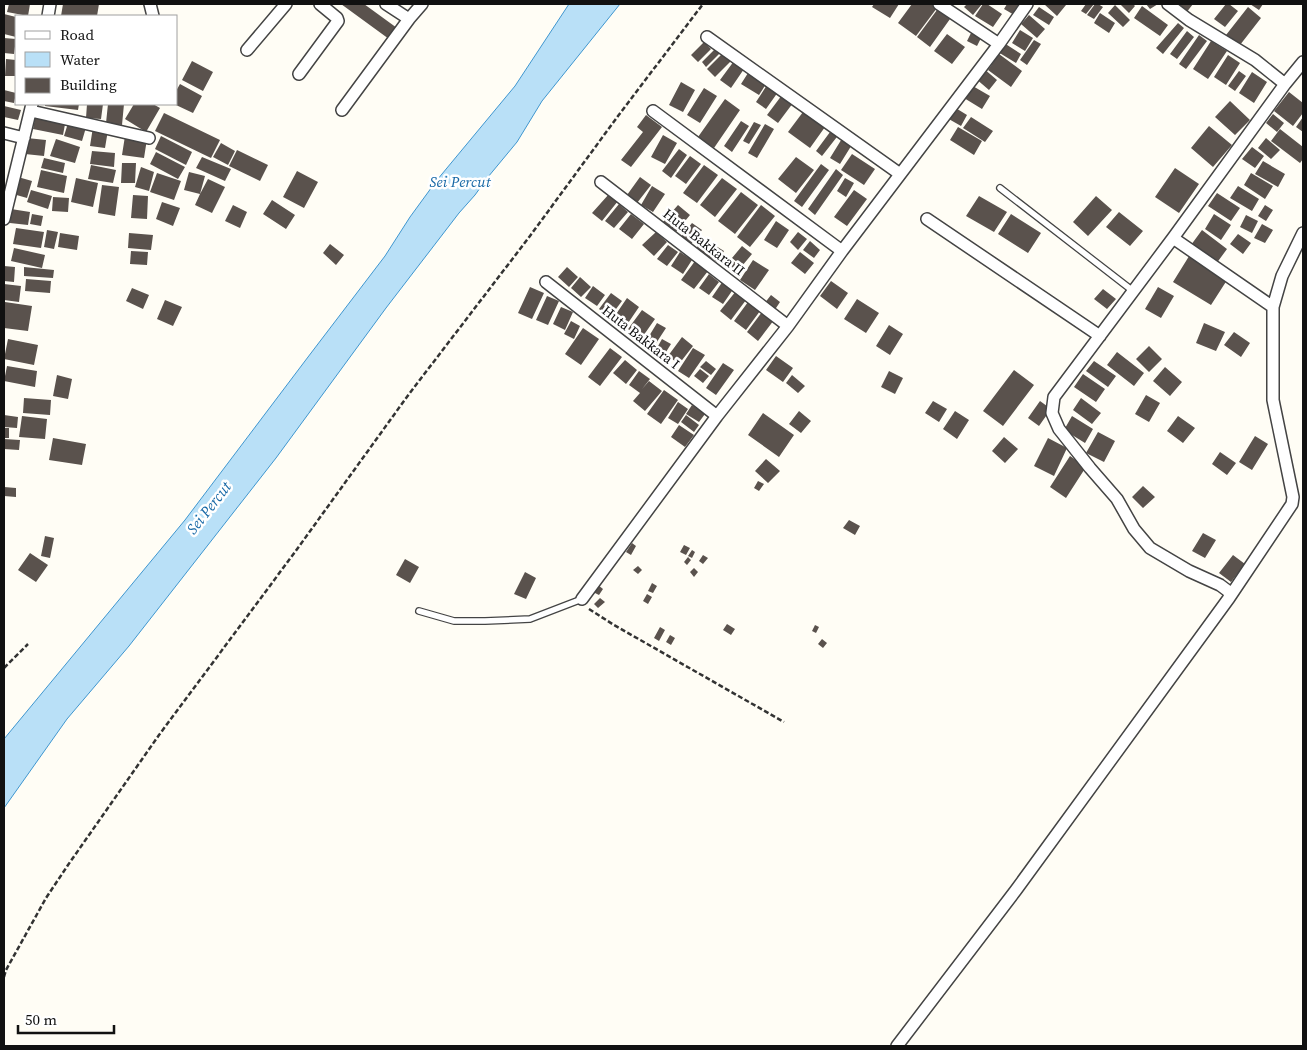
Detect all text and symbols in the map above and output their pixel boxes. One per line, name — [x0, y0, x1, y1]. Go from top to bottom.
legend — [15, 15, 178, 105]
text: Road — [60, 24, 94, 45]
text: Water — [60, 49, 101, 70]
text: Building — [60, 74, 117, 95]
water label: Sei Percut — [429, 171, 492, 192]
street label: Huta Bakkara II — [659, 204, 749, 280]
street label: Huta Bakkara I — [598, 300, 684, 374]
water label: Sei Percut — [182, 476, 236, 538]
scale bar — [18, 1002, 114, 1034]
text: 50 m — [25, 1009, 57, 1030]

